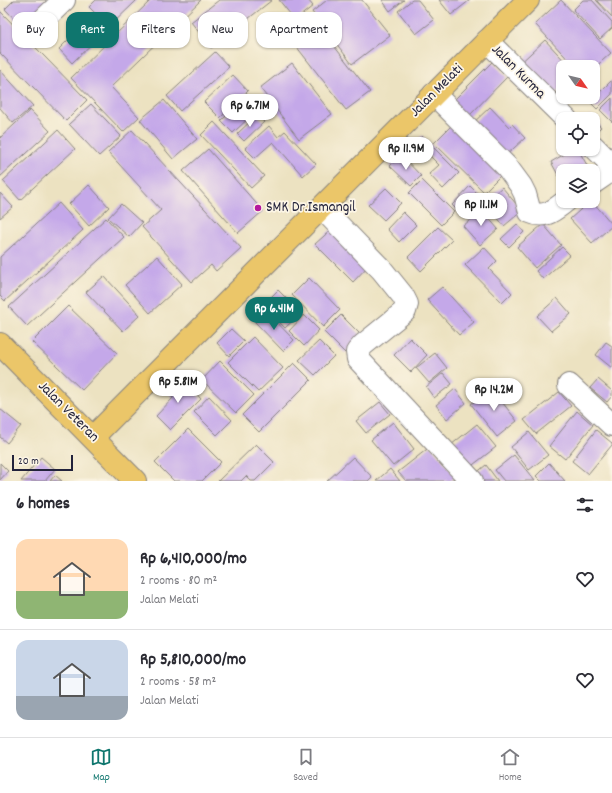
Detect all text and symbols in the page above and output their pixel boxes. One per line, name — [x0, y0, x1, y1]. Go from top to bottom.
chip: Buy — [12, 12, 58, 48]
chip: Rent — [66, 12, 119, 48]
chip: Filters — [127, 12, 190, 48]
chip: New — [198, 12, 248, 48]
chip: Apartment — [256, 12, 342, 48]
street label: Jalan Kurma — [486, 40, 551, 105]
street label: Jalan Melati — [405, 59, 469, 123]
north arrow — [556, 60, 600, 104]
map controls — [556, 60, 600, 208]
pin: Rp 6.71M — [209, 94, 291, 128]
text: Rp 6.71M — [230, 97, 270, 116]
button: locate — [556, 112, 600, 156]
pin: Rp 11.9M — [365, 137, 447, 171]
text: Rp 11.9M — [388, 140, 424, 159]
button: layers — [556, 164, 600, 208]
pin: Rp 11.1M — [440, 193, 522, 227]
text: Rp 11.1M — [464, 196, 498, 215]
place label: SMK Dr.Ismangil — [266, 197, 356, 219]
marker: SMK Dr.Ismangil — [253, 203, 263, 213]
pin: Rp 6.41M — [233, 297, 315, 331]
text: Rp 6.41M — [254, 300, 294, 319]
pin: Rp 5.81M — [137, 370, 219, 404]
text: Rp 5.81M — [158, 373, 198, 392]
street label: Jalan Veteran — [32, 376, 104, 448]
pin: Rp 14.2M — [453, 378, 535, 412]
text: Rp 14.2M — [474, 381, 514, 400]
scale bar — [12, 453, 73, 472]
text: 20 m — [18, 454, 39, 470]
text: 6 homes — [16, 493, 70, 517]
icon: filters — [574, 494, 596, 516]
text: Rp 6,410,000/mo — [140, 548, 247, 572]
icon: home — [48, 555, 96, 603]
icon: heart — [574, 568, 596, 590]
text: 2 rooms · 80 m² — [140, 572, 217, 591]
text: Jalan Melati — [140, 591, 199, 610]
text: Rp 5,810,000/mo — [140, 649, 246, 673]
icon: home — [48, 656, 96, 704]
icon: heart — [574, 669, 596, 691]
text: 2 rooms · 58 m² — [140, 673, 216, 692]
text: Jalan Melati — [140, 692, 199, 711]
tab: Map — [90, 746, 112, 786]
tab: Saved — [293, 746, 318, 786]
tab: Home — [499, 746, 522, 786]

